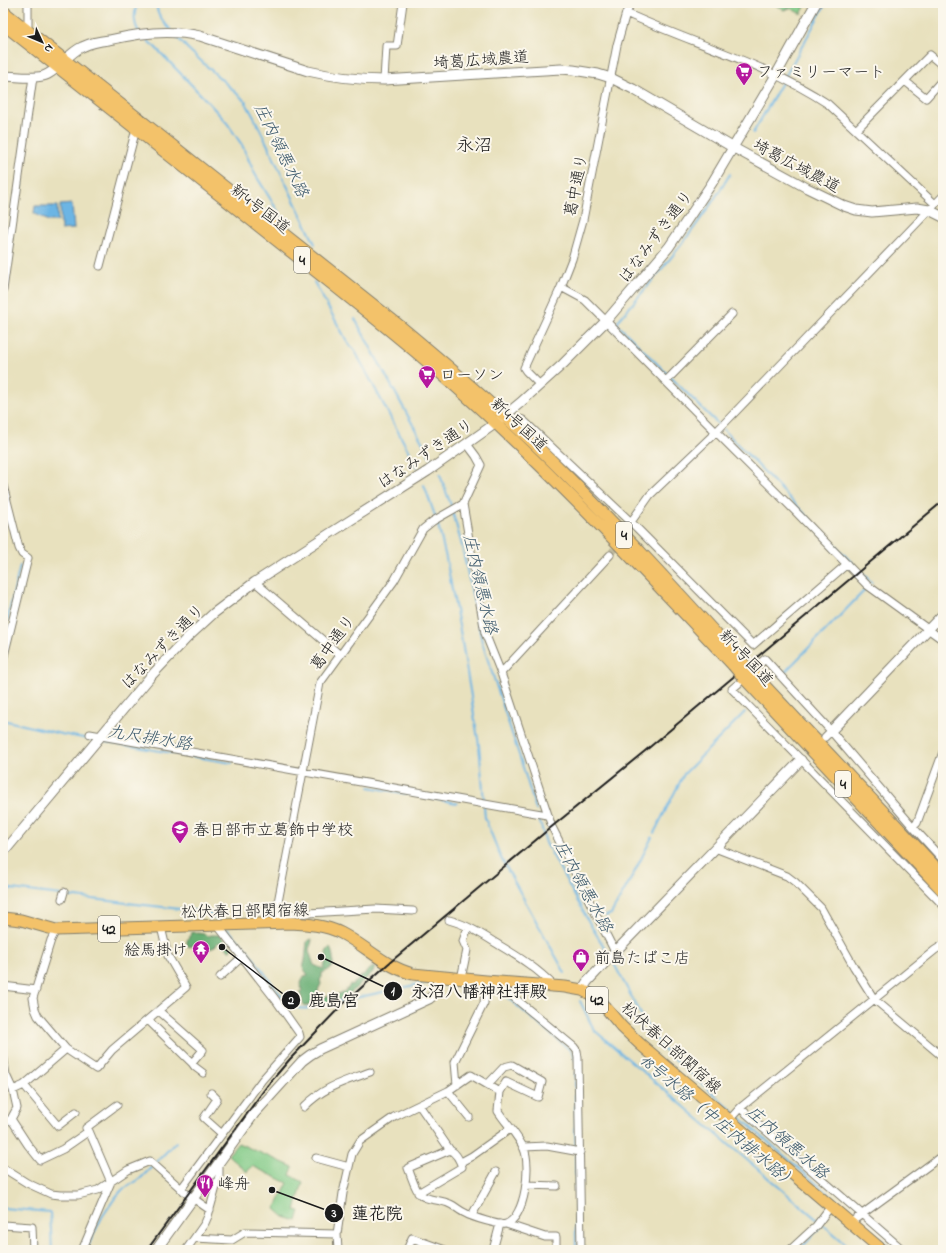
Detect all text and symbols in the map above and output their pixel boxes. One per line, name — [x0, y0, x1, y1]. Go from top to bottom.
north arrow — [22, 22, 62, 62]
text: N — [40, 40, 57, 56]
street label: 埼葛広域農道 — [432, 46, 530, 76]
supermarket icon: ファミリーマート — [734, 61, 754, 86]
place label: ファミリーマート — [757, 61, 885, 85]
water label: 庄内領悪水路 — [247, 99, 315, 203]
district label: 永沼 — [456, 134, 492, 160]
street label: 埼葛広域農道 — [748, 134, 844, 200]
street label: 葛中通り — [559, 152, 595, 219]
street label: 新4号国道 — [225, 178, 295, 241]
street label: はなみずき通り — [614, 186, 700, 289]
road number: 4 — [294, 247, 310, 273]
supermarket icon: ローソン — [417, 364, 437, 389]
place label: ローソン — [440, 364, 504, 388]
street label: 新4号国道 — [485, 393, 553, 458]
street label: はなみずき通り — [373, 414, 479, 496]
road number: 4 — [616, 522, 632, 548]
water label: 庄内領悪水路 — [456, 532, 503, 638]
street label: はなみずき通り — [116, 599, 211, 696]
street label: 葛中通り — [305, 610, 362, 676]
street label: 新4号国道 — [713, 624, 778, 692]
water label: 九尺排水路 — [106, 719, 195, 758]
road number: 4 — [835, 771, 851, 797]
school or university icon: 春日部市立葛飾中学校 — [170, 819, 190, 844]
place label: 春日部市立葛飾中学校 — [193, 819, 353, 843]
water label: 庄内領悪水路 — [547, 836, 619, 938]
street label: 松伏春日部関宿線 — [181, 899, 309, 925]
road number: 42 — [98, 916, 120, 942]
place label: 絵馬掛け — [124, 939, 188, 963]
temple icon: 絵馬掛け — [191, 939, 211, 964]
shop icon: 前島たばこ店 — [571, 947, 591, 972]
place label: 前島たばこ店 — [594, 947, 690, 971]
callout: 永沼八幡神社拝殿 — [383, 977, 555, 1006]
text: 永沼八幡神社拝殿 — [411, 980, 547, 1005]
text: 1 — [391, 983, 395, 1001]
callout: 鹿島宮 — [281, 986, 368, 1015]
road number: 42 — [586, 987, 608, 1013]
text: 鹿島宮 — [309, 989, 360, 1014]
text: 2 — [287, 992, 294, 1010]
street label: 松伏春日部関宿線 — [615, 997, 726, 1100]
water label: 18号水路（中庄内排水路） — [634, 1049, 802, 1196]
water label: 庄内領悪水路 — [740, 1100, 834, 1187]
restaurant icon: 峰舟 — [195, 1173, 215, 1198]
place label: 峰舟 — [218, 1173, 250, 1197]
callout: 蓮花院 — [324, 1198, 411, 1227]
text: 蓮花院 — [352, 1202, 403, 1227]
text: 3 — [331, 1205, 337, 1223]

